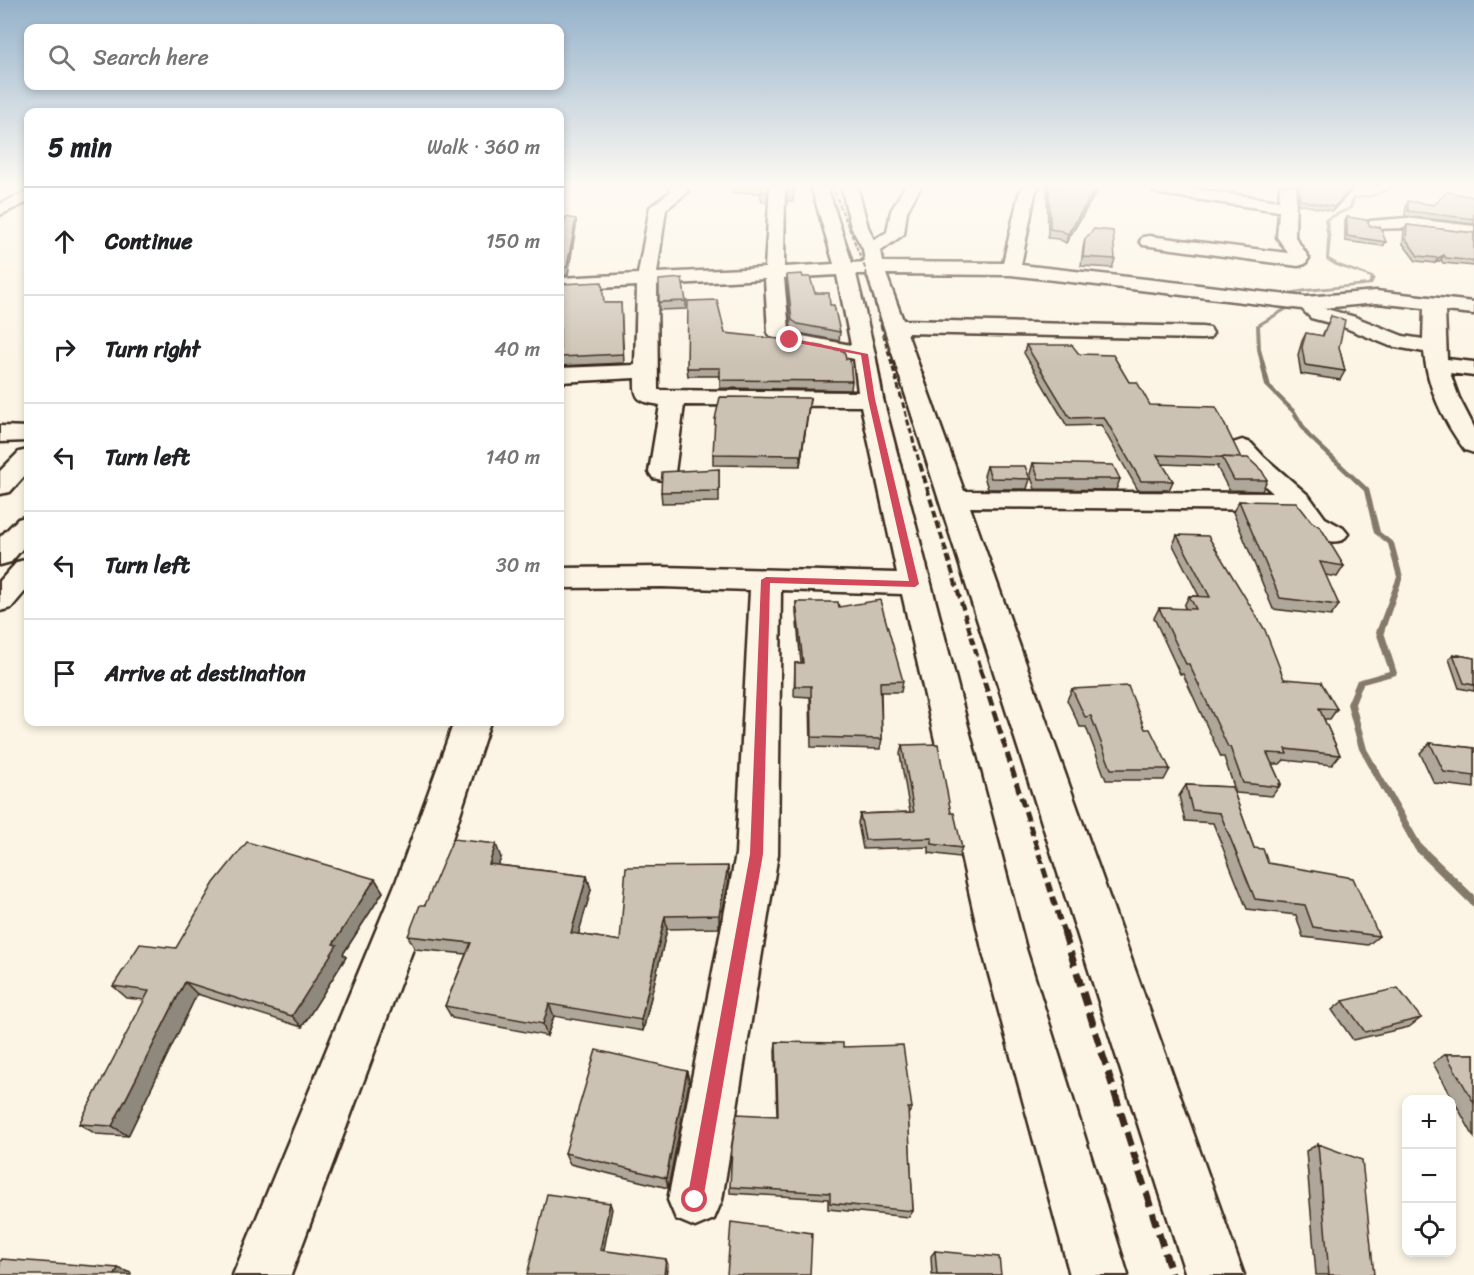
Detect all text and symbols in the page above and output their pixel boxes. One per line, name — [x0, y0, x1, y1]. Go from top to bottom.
search box — [24, 24, 564, 90]
text: Search here — [93, 38, 209, 77]
icon: search — [45, 41, 78, 74]
text: 5 min — [48, 124, 112, 170]
text: Walk · 360 m — [427, 130, 540, 165]
text: Continue — [105, 222, 193, 261]
text: 150 m — [486, 224, 540, 259]
icon: ahead — [48, 225, 81, 258]
route end — [776, 326, 802, 352]
text: Turn right — [105, 330, 200, 369]
text: 40 m — [494, 332, 540, 367]
icon: right — [48, 333, 81, 366]
text: Turn left — [105, 438, 190, 477]
text: 140 m — [486, 440, 540, 475]
icon: left — [48, 441, 81, 474]
text: Turn left — [105, 546, 190, 585]
text: 30 m — [496, 548, 540, 583]
icon: left — [48, 549, 81, 582]
text: Arrive at destination — [105, 654, 306, 693]
icon: arrive — [48, 657, 81, 690]
map controls — [1402, 1095, 1456, 1257]
button: + — [1402, 1095, 1456, 1149]
button: − — [1402, 1149, 1456, 1203]
route start — [681, 1186, 707, 1212]
button: locate — [1402, 1203, 1456, 1257]

